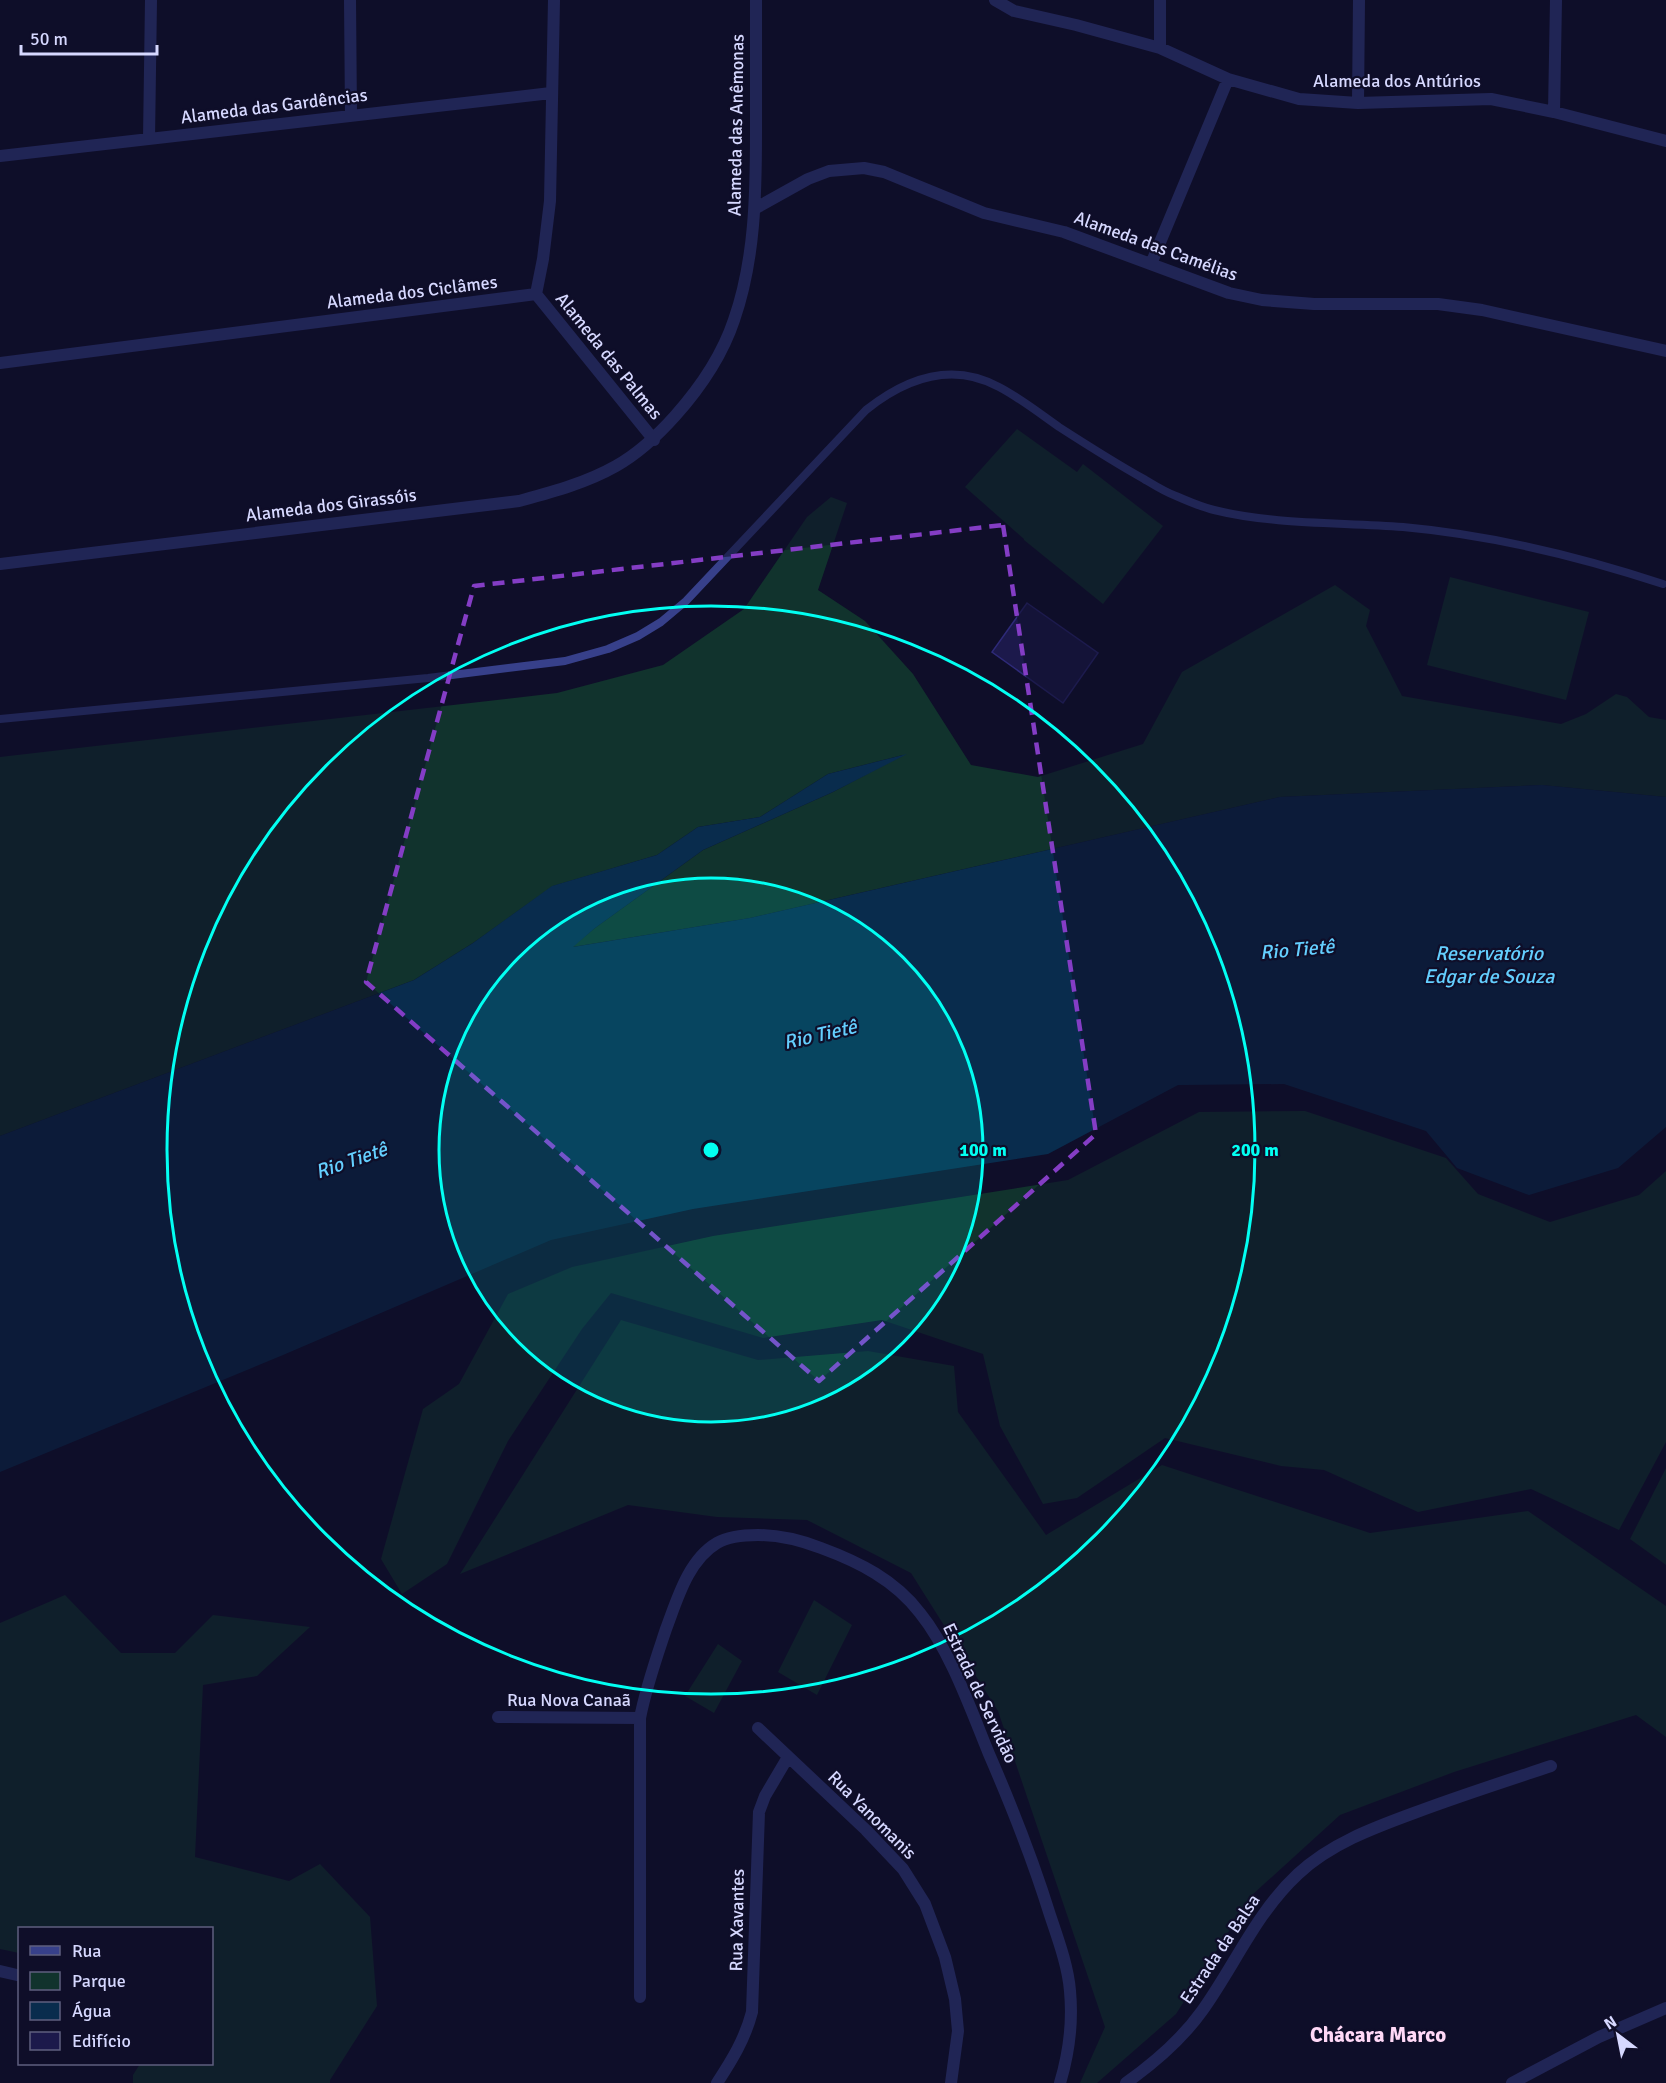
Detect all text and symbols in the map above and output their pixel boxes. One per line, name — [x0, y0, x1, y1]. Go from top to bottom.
scale bar — [21, 18, 158, 56]
text: 50 m — [30, 28, 68, 50]
street label: Alameda das Anêmonas — [723, 34, 749, 216]
street label: Alameda dos Antúrios — [1313, 70, 1481, 92]
street label: Alameda das Gardências — [179, 84, 369, 128]
street label: Alameda das Camélias — [1071, 206, 1241, 286]
street label: Alameda dos Ciclâmes — [325, 271, 499, 313]
street label: Alameda das Palmas — [551, 288, 667, 424]
street label: Alameda dos Girassóis — [244, 484, 418, 526]
water label: Rio Tietê — [1259, 934, 1336, 965]
water label: Reservatório Edgar de Souza — [1424, 941, 1555, 989]
water label: Rio Tietê — [781, 1014, 860, 1055]
water label: Rio Tietê — [312, 1136, 391, 1184]
text: 100 m — [959, 1139, 1007, 1161]
text: 200 m — [1231, 1139, 1279, 1161]
centre of rings — [701, 1140, 721, 1160]
street label: Estrada de Servidão — [938, 1619, 1022, 1767]
street label: Rua Nova Canaã — [507, 1689, 631, 1711]
street label: Rua Yanomanis — [823, 1766, 921, 1864]
street label: Rua Xavantes — [725, 1868, 749, 1972]
street label: Estrada da Balsa — [1175, 1890, 1265, 2008]
legend — [18, 1927, 213, 2065]
text: Rua — [72, 1940, 101, 1962]
text: Parque — [72, 1970, 126, 1992]
text: Água — [72, 2000, 111, 2022]
north arrow — [1588, 2005, 1648, 2065]
text: N — [1601, 2012, 1621, 2035]
district label: Chácara Marco — [1310, 2022, 1446, 2048]
text: Edifício — [72, 2030, 131, 2052]

